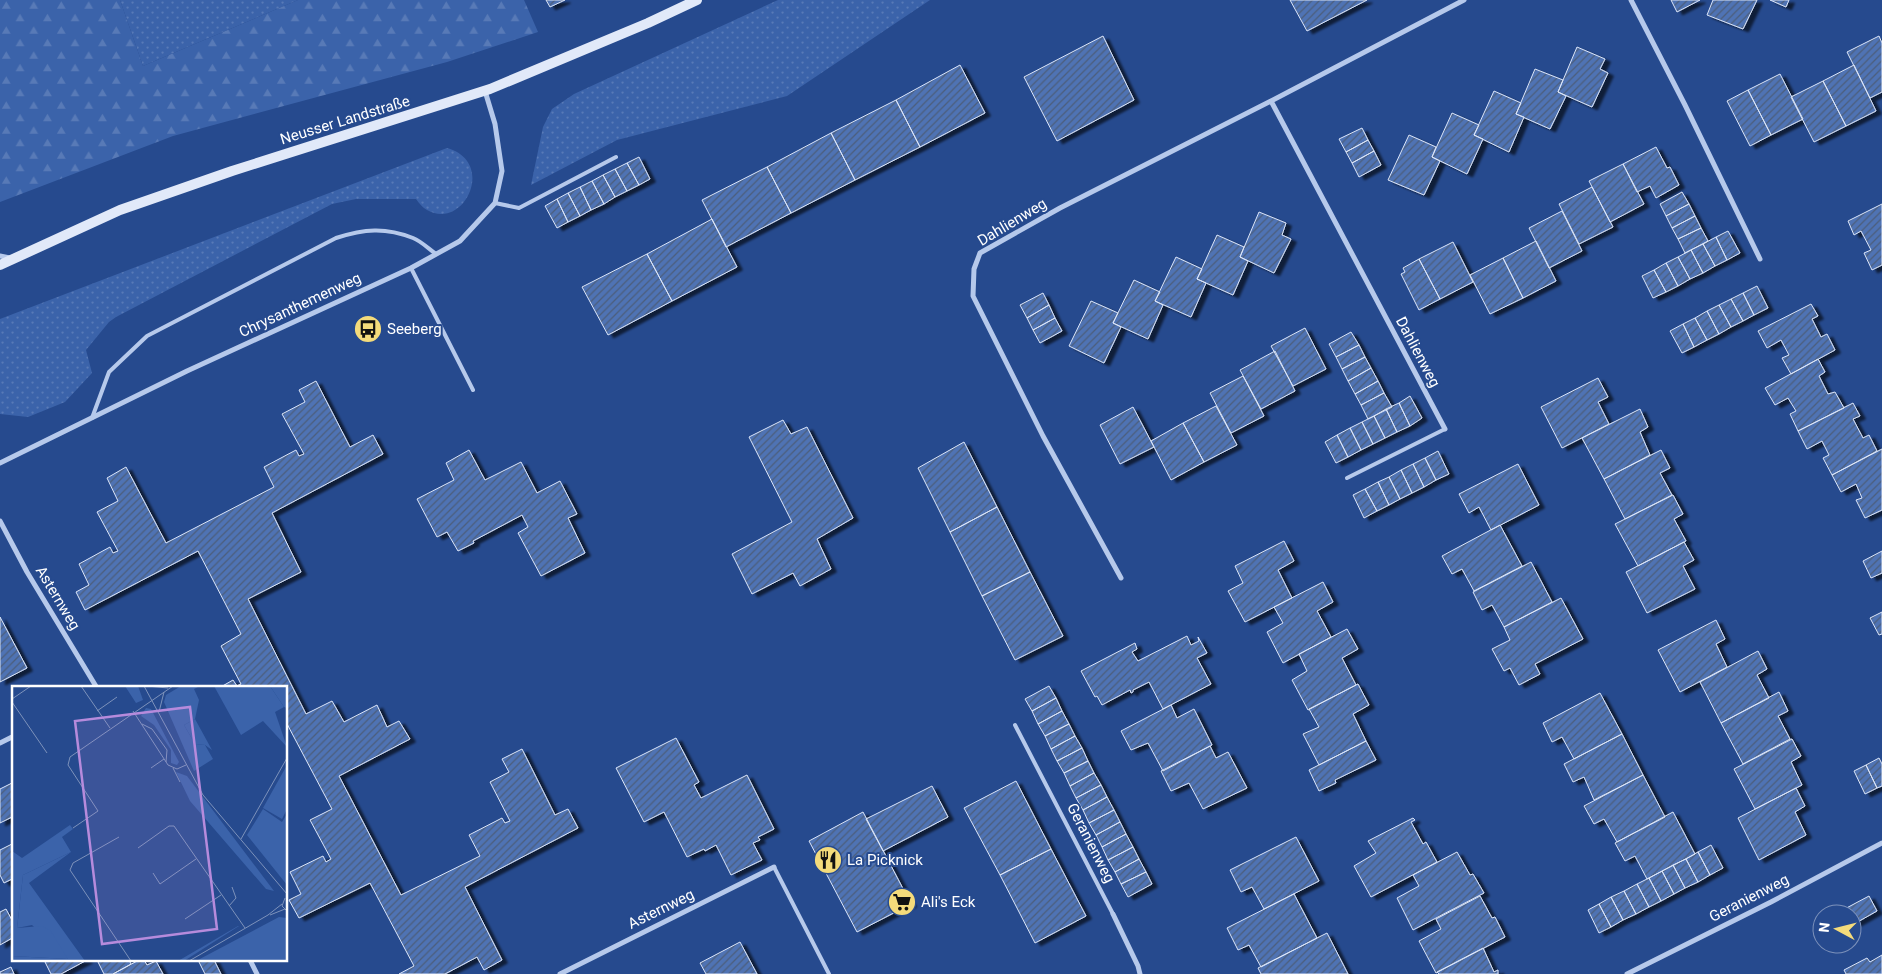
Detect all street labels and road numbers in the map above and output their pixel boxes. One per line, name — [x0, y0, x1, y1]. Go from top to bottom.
street label: Neusser Landstraße — [278, 92, 412, 148]
street label: Dahlienweg — [974, 194, 1050, 250]
street label: Chrysanthemenweg — [236, 269, 364, 341]
street label: Dahlienweg — [1392, 314, 1444, 390]
street label: Asternweg — [32, 563, 84, 633]
street label: Geranienweg — [1063, 800, 1119, 886]
street label: Geranienweg — [1706, 870, 1792, 926]
street label: Asternweg — [625, 885, 697, 933]

